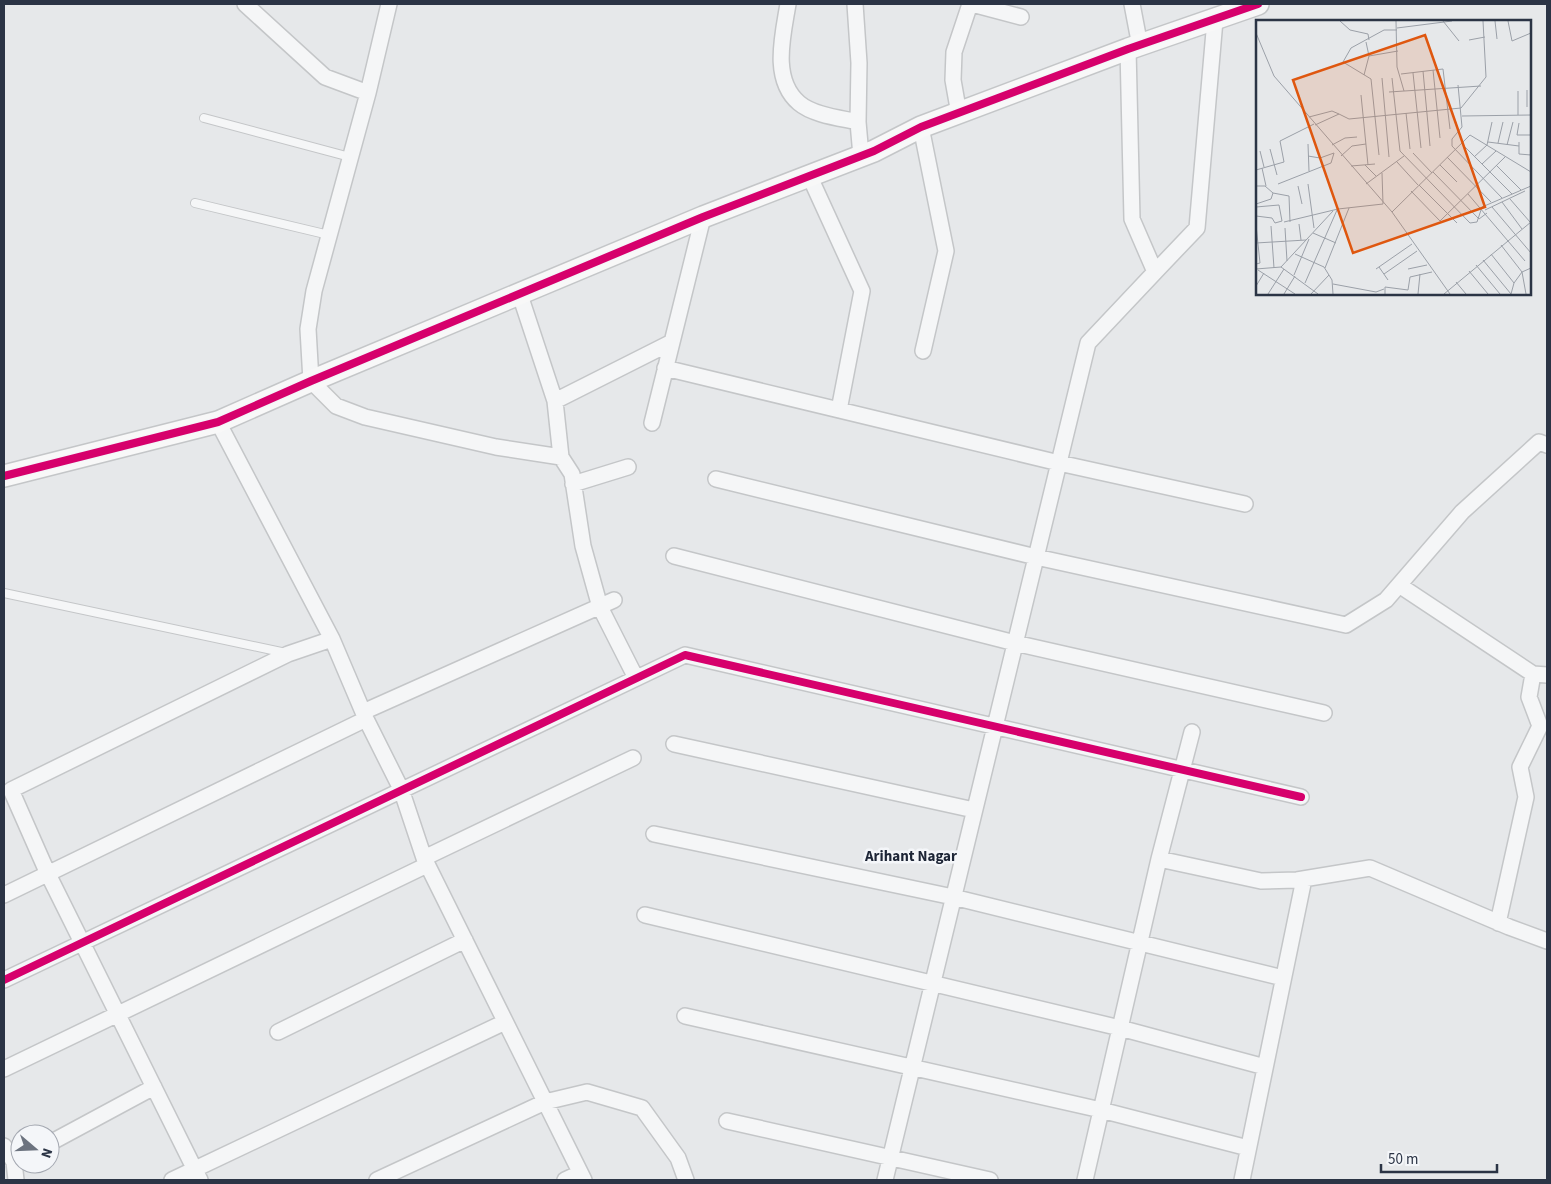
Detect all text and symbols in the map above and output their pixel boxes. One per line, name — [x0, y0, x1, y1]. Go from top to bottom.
inset map — [1256, 20, 1531, 295]
district label: Arihant Nagar — [864, 846, 957, 867]
north arrow — [10, 1124, 60, 1174]
scale bar — [1381, 1142, 1497, 1174]
text: N — [35, 1145, 57, 1161]
text: 50 m — [1388, 1149, 1418, 1170]

